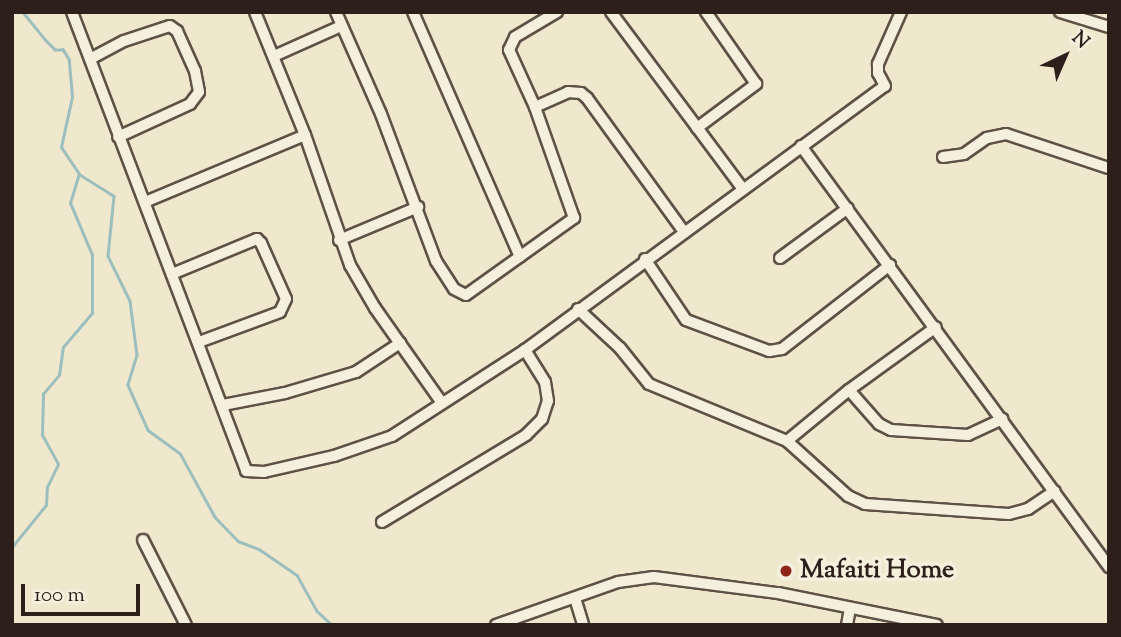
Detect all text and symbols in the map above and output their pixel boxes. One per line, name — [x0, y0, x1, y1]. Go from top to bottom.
north arrow — [1030, 21, 1100, 91]
text: N — [1065, 26, 1095, 56]
place label: Mafaiti Home — [800, 555, 954, 587]
marker: Mafaiti Home — [778, 563, 794, 579]
scale bar — [24, 570, 144, 614]
text: 100 m — [34, 581, 85, 611]

